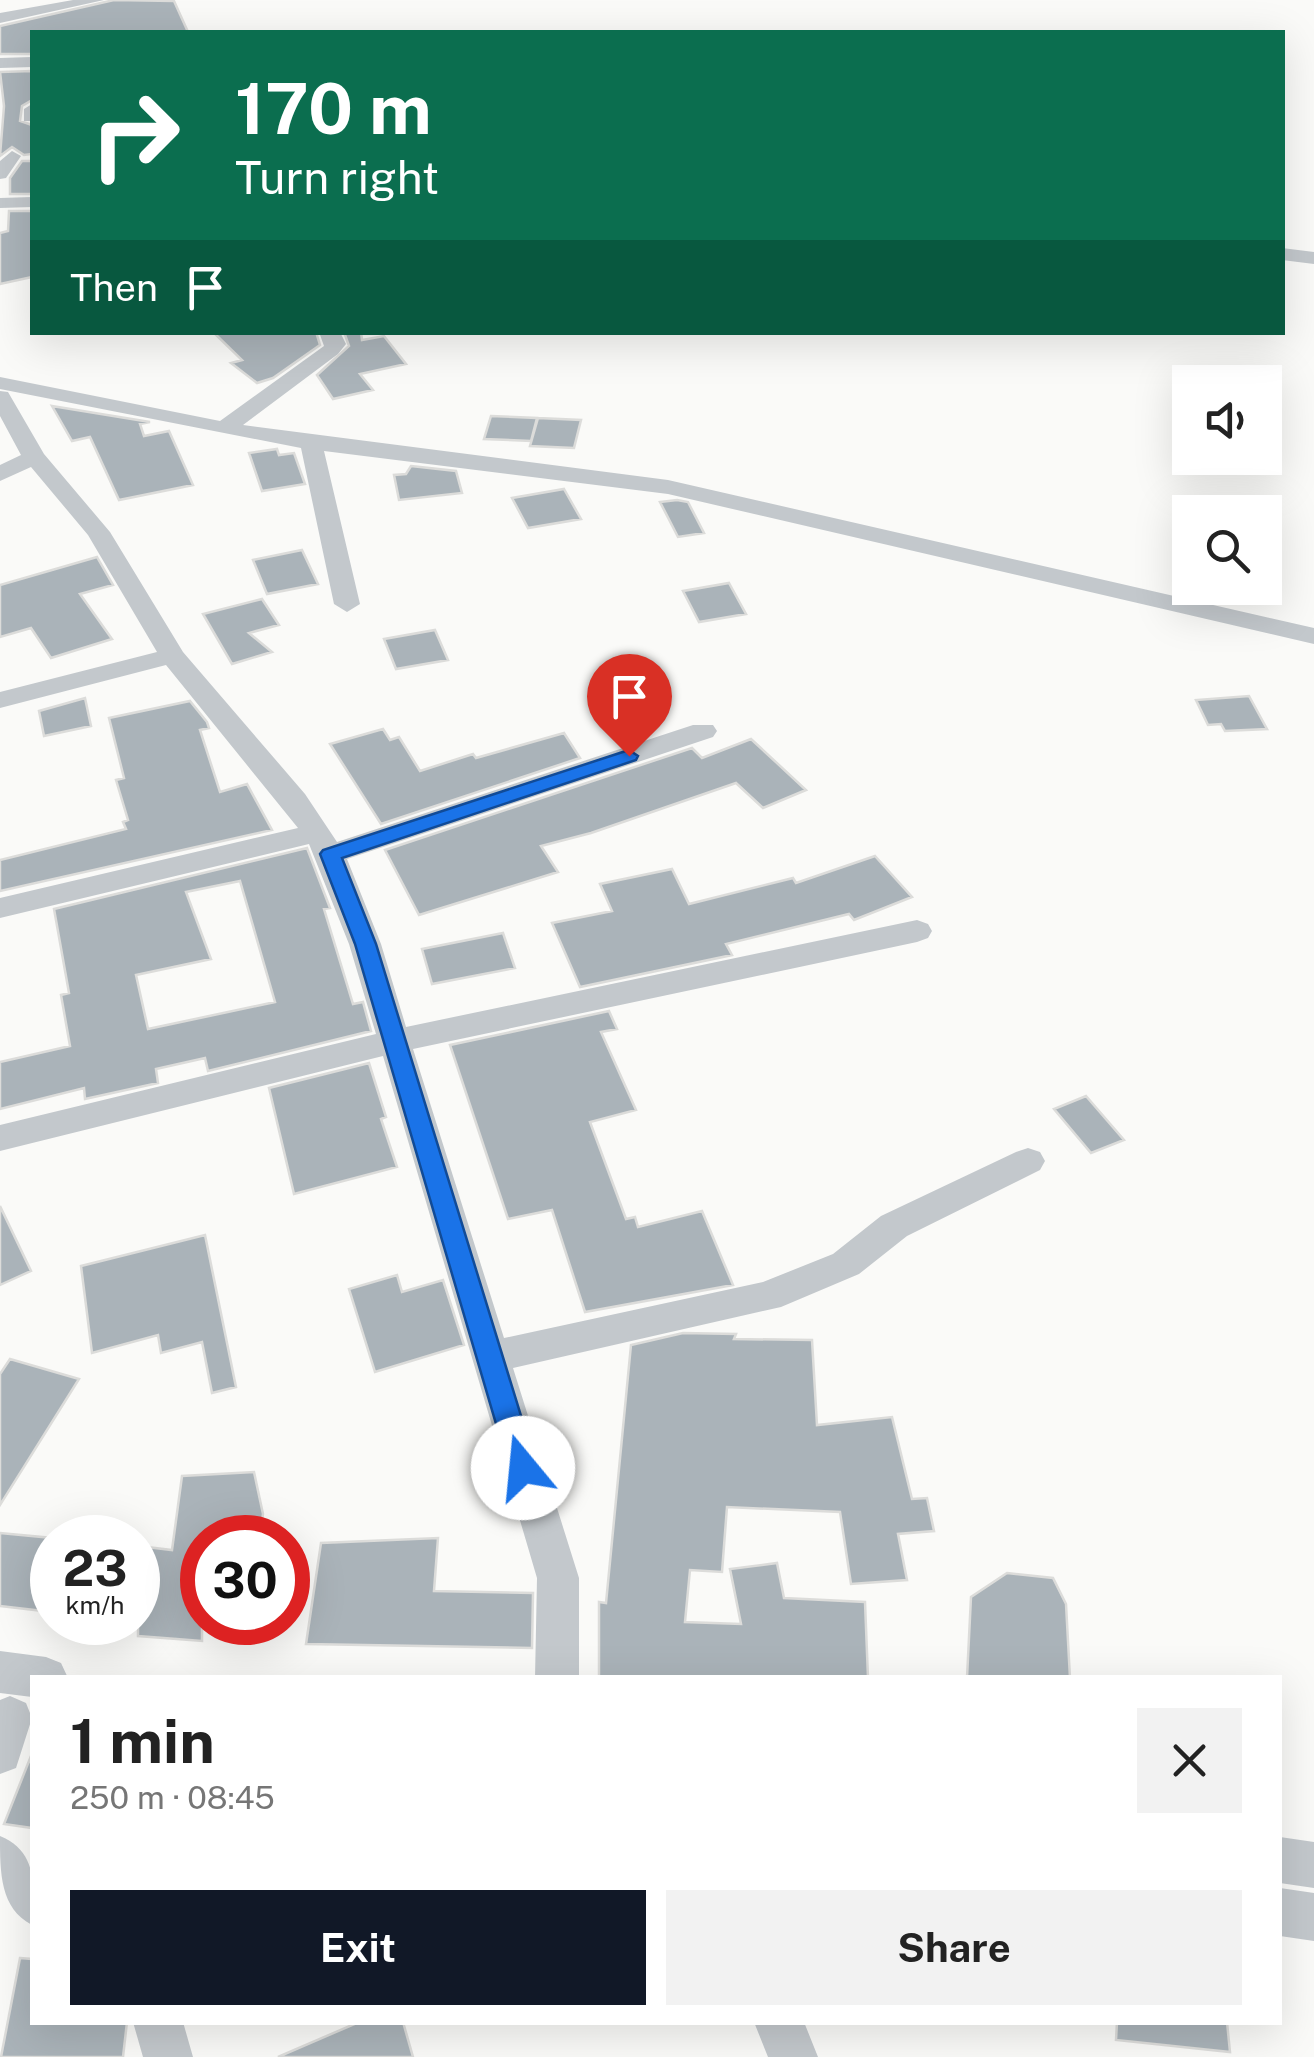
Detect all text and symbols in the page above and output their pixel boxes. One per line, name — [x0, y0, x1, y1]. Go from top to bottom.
text: 170 m — [235, 67, 432, 150]
icon: right — [70, 70, 200, 200]
text: Turn right — [235, 151, 439, 204]
icon: arrive — [178, 260, 233, 315]
text: Then — [70, 265, 158, 310]
map controls — [1172, 365, 1282, 605]
button: sound — [1172, 365, 1282, 475]
button: search — [1172, 495, 1282, 605]
pin — [587, 654, 672, 757]
icon: arrive — [602, 669, 657, 724]
position arrow — [471, 1416, 575, 1520]
speed limit sign: 30 — [180, 1515, 310, 1645]
text: 23 — [62, 1538, 128, 1597]
text: km/h — [66, 1590, 124, 1620]
text: 1 min — [70, 1706, 215, 1777]
button: close — [1137, 1708, 1242, 1813]
text: 250 m · 08:45 — [70, 1779, 275, 1816]
button: Exit — [70, 1890, 646, 2005]
button: Share — [666, 1890, 1242, 2005]

